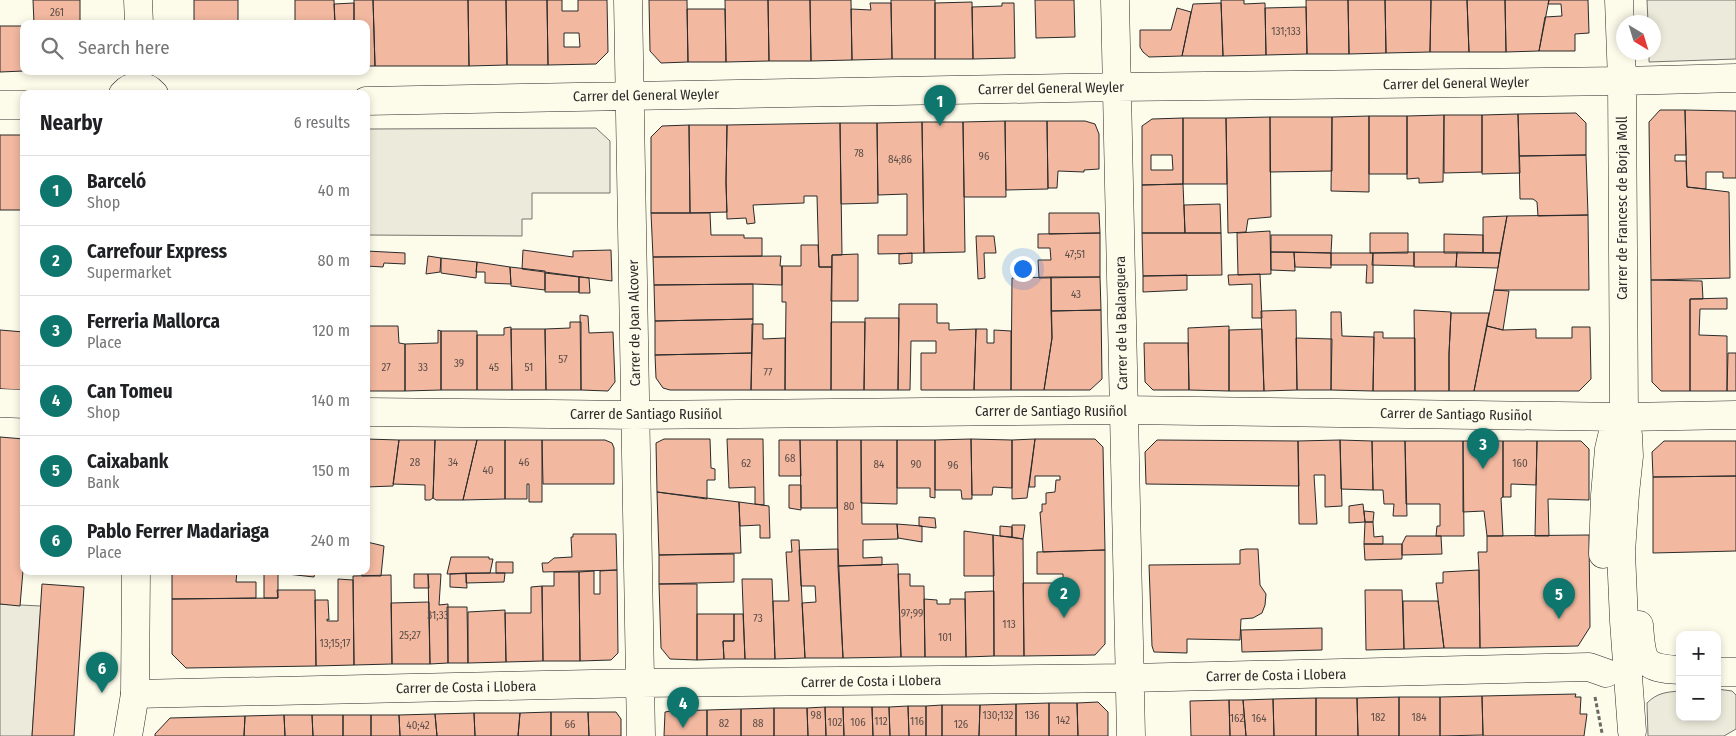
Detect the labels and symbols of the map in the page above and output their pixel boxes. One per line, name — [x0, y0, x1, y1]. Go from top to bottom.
house number: 261 — [50, 6, 64, 19]
north arrow — [1616, 15, 1661, 60]
house number: 131;133 — [1271, 25, 1301, 38]
street label: Carrer del General Weyler — [1383, 74, 1529, 93]
street label: Carrer del General Weyler — [978, 79, 1124, 98]
pin: 1 — [924, 85, 956, 126]
street label: Carrer del General Weyler — [573, 86, 719, 105]
street label: Carrer de Francesc de Borja Moll — [1614, 116, 1631, 300]
house number: 78 — [854, 147, 864, 160]
house number: 96 — [979, 150, 990, 163]
house number: 84;86 — [888, 153, 913, 166]
house number: 47;51 — [1065, 248, 1085, 261]
your location — [1010, 256, 1036, 282]
street label: Carrer de la Balanguera — [1112, 256, 1131, 390]
street label: Carrer de Joan Alcover — [625, 259, 644, 386]
house number: 43 — [1071, 288, 1081, 301]
house number: 57 — [558, 353, 568, 366]
house number: 39 — [454, 357, 464, 370]
house number: 27 — [381, 361, 391, 374]
house number: 33 — [418, 361, 428, 374]
house number: 45 — [489, 361, 499, 374]
house number: 51 — [525, 361, 533, 374]
house number: 77 — [764, 366, 773, 379]
street label: Carrer de Santiago Rusiñol — [975, 403, 1127, 420]
street label: Carrer de Santiago Rusiñol — [1380, 405, 1532, 424]
street label: Carrer de Santiago Rusiñol — [570, 406, 722, 423]
pin: 3 — [1467, 428, 1499, 469]
house number: 68 — [785, 452, 796, 465]
house number: 28 — [410, 456, 421, 469]
house number: 34 — [448, 456, 459, 469]
house number: 46 — [519, 456, 530, 469]
house number: 62 — [741, 457, 751, 470]
house number: 160 — [1512, 457, 1528, 470]
house number: 84 — [874, 458, 885, 471]
house number: 90 — [910, 458, 922, 471]
house number: 96 — [948, 459, 959, 472]
house number: 40 — [482, 464, 494, 477]
house number: 80 — [843, 500, 855, 513]
pin: 2 — [1048, 577, 1080, 618]
pin: 5 — [1543, 578, 1575, 619]
house number: 97;99 — [901, 607, 923, 620]
house number: 31;33 — [427, 609, 449, 622]
house number: 73 — [753, 612, 763, 625]
house number: 113 — [1002, 618, 1016, 631]
house number: 25;27 — [399, 629, 421, 642]
house number: 101 — [938, 631, 952, 644]
house number: 13;15;17 — [319, 637, 351, 650]
pin: 6 — [86, 652, 118, 693]
street label: Carrer de Costa i Llobera — [1206, 666, 1346, 685]
street label: Carrer de Costa i Llobera — [801, 672, 941, 691]
street label: Carrer de Costa i Llobera — [396, 678, 536, 697]
pin: 4 — [667, 687, 699, 728]
house number: 98 — [811, 709, 822, 722]
house number: 130;132 — [983, 709, 1014, 722]
house number: 136 — [1025, 709, 1040, 722]
house number: 182 — [1371, 711, 1385, 724]
house number: 184 — [1411, 711, 1427, 724]
house number: 162 — [1230, 712, 1244, 725]
house number: 164 — [1251, 712, 1267, 725]
house number: 142 — [1056, 714, 1070, 727]
house number: 112 — [874, 715, 888, 728]
house number: 116 — [910, 715, 924, 728]
house number: 102 — [828, 716, 843, 729]
house number: 106 — [850, 716, 866, 729]
house number: 82 — [719, 717, 729, 730]
house number: 88 — [753, 717, 764, 730]
house number: 66 — [565, 718, 576, 731]
house number: 126 — [954, 718, 969, 731]
house number: 40;42 — [406, 719, 430, 732]

